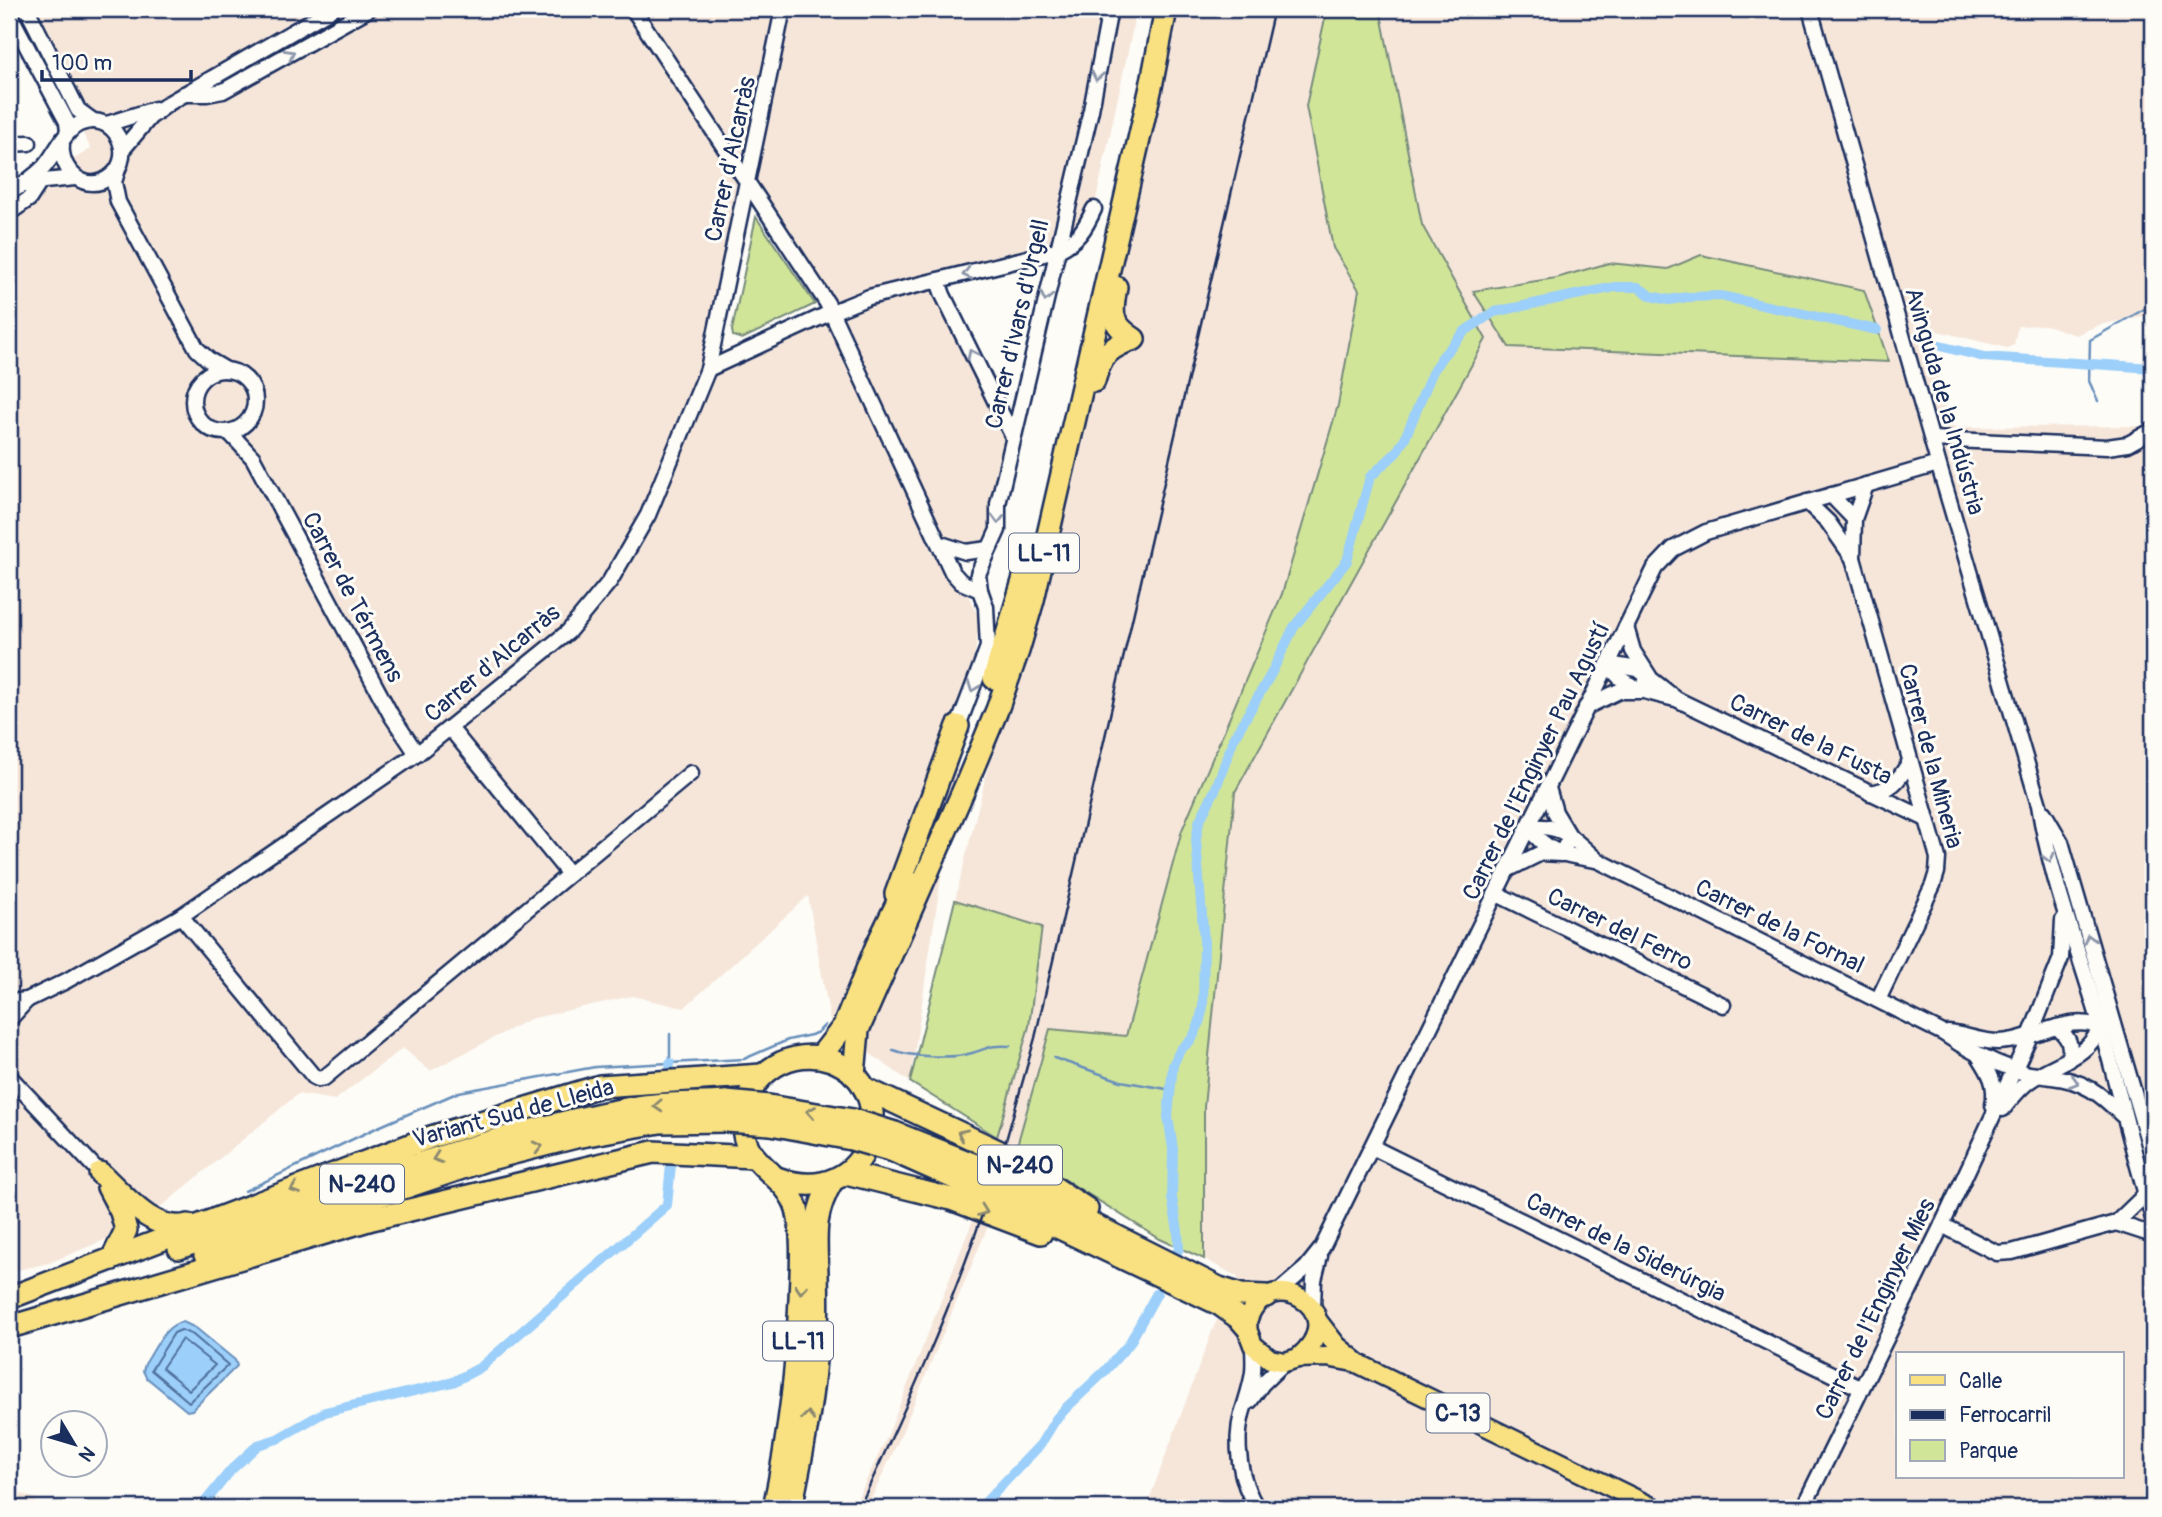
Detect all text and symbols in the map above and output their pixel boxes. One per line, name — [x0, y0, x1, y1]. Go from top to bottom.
scale bar — [42, 38, 191, 82]
one-way arrow — [282, 49, 295, 62]
text: 100 m — [52, 50, 112, 77]
one-way arrow — [1091, 70, 1106, 82]
street label: Carrer d'Alcarràs — [699, 74, 762, 244]
street label: Carrer d'Ivars d'Urgell — [979, 216, 1056, 432]
one-way arrow — [961, 266, 973, 280]
street label: Avinguda de la Indústria — [1898, 284, 1991, 518]
one-way arrow — [1040, 291, 1054, 303]
one-way arrow — [966, 349, 980, 361]
street label: Carrer de Térmens — [296, 507, 410, 687]
one-way arrow — [990, 514, 1005, 525]
road number: LL-11 — [1009, 534, 1079, 572]
street label: Carrer d'Alcarràs — [419, 598, 566, 729]
street label: Carrer de l'Enginyer Pau Agustí — [1456, 617, 1616, 905]
street label: Carrer de la Mineria — [1892, 661, 1969, 852]
one-way arrow — [967, 680, 981, 692]
street label: Carrer de la Fusta — [1725, 688, 1897, 791]
one-way arrow — [2040, 851, 2055, 863]
street label: Carrer de la Fornal — [1691, 873, 1869, 980]
street label: Carrer del Ferro — [1542, 882, 1697, 977]
one-way arrow — [2083, 933, 2098, 945]
street label: Variant Sud de Lleida — [409, 1073, 617, 1154]
one-way arrow — [2067, 1073, 2079, 1088]
one-way arrow — [652, 1098, 663, 1113]
one-way arrow — [805, 1105, 817, 1120]
one-way arrow — [957, 1128, 969, 1142]
one-way arrow — [532, 1140, 544, 1155]
road number: N-240 — [978, 1146, 1062, 1184]
one-way arrow — [431, 1150, 443, 1164]
road number: N-240 — [320, 1164, 404, 1204]
one-way arrow — [289, 1181, 302, 1195]
street label: Carrer de la Siderúrgia — [1521, 1187, 1730, 1308]
street label: Carrer de l'Enginyer Mies — [1809, 1194, 1942, 1425]
one-way arrow — [976, 1203, 988, 1217]
one-way arrow — [793, 1284, 808, 1295]
road number: LL-11 — [763, 1322, 833, 1360]
legend — [1896, 1352, 2124, 1478]
text: Calle — [1959, 1368, 2003, 1395]
road number: C-13 — [1426, 1394, 1490, 1432]
text: Ferrocarril — [1959, 1402, 2051, 1429]
north arrow — [38, 1408, 108, 1478]
one-way arrow — [800, 1410, 815, 1422]
text: Parque — [1959, 1438, 2018, 1465]
text: N — [73, 1441, 100, 1466]

